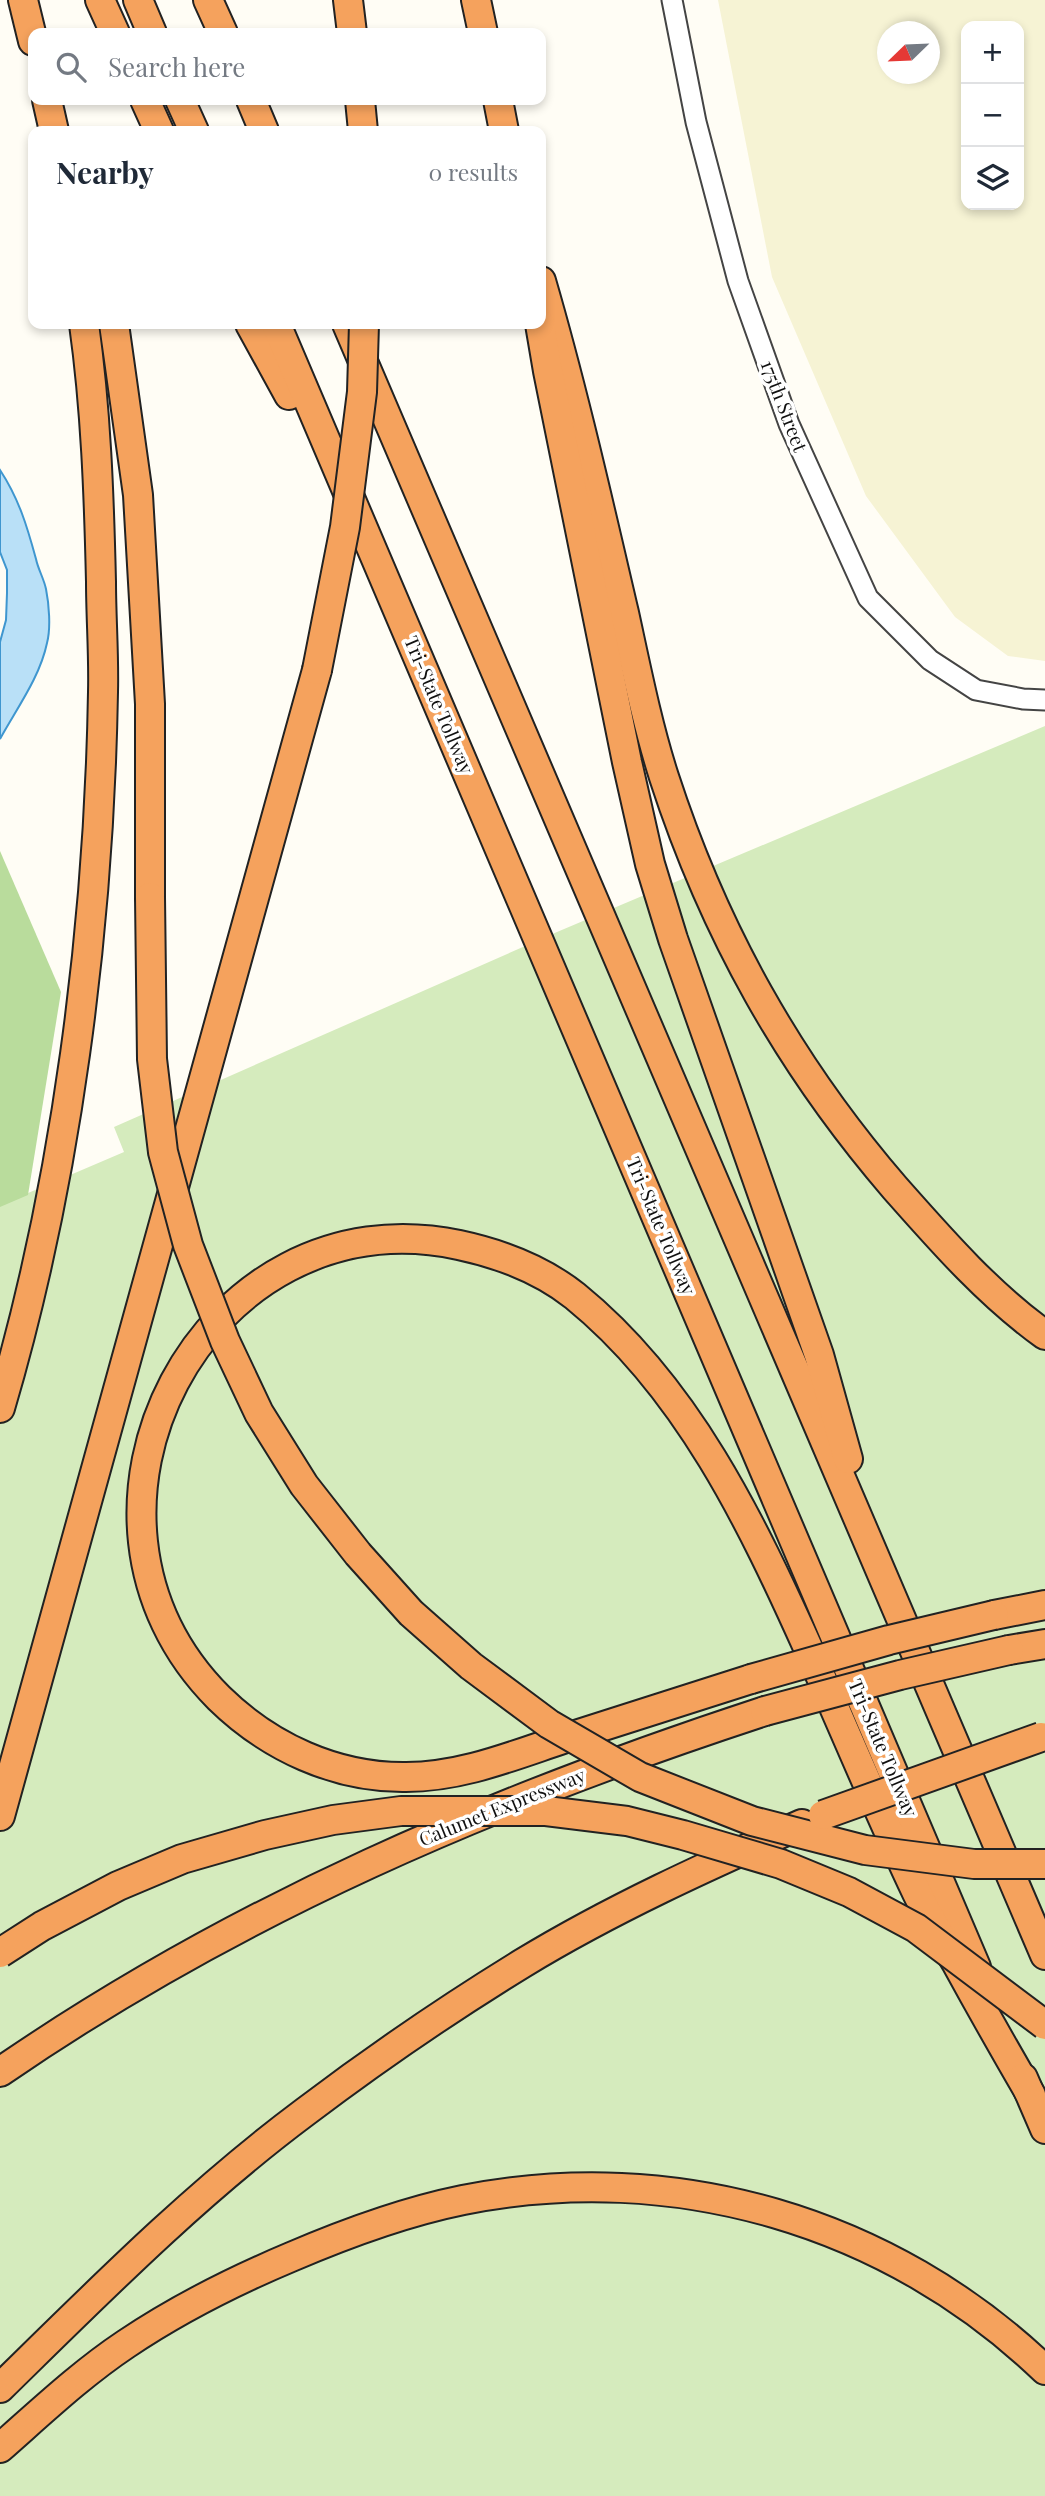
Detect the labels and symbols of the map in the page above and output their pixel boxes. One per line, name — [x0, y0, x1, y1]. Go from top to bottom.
north arrow — [877, 21, 940, 84]
street label: 175th Street — [756, 356, 814, 455]
street label: Tri-State Tollway — [399, 632, 481, 778]
street label: Tri-State Tollway — [621, 1153, 703, 1299]
street label: Tri-State Tollway — [843, 1675, 925, 1821]
street label: Calumet Expressway — [415, 1761, 589, 1851]

